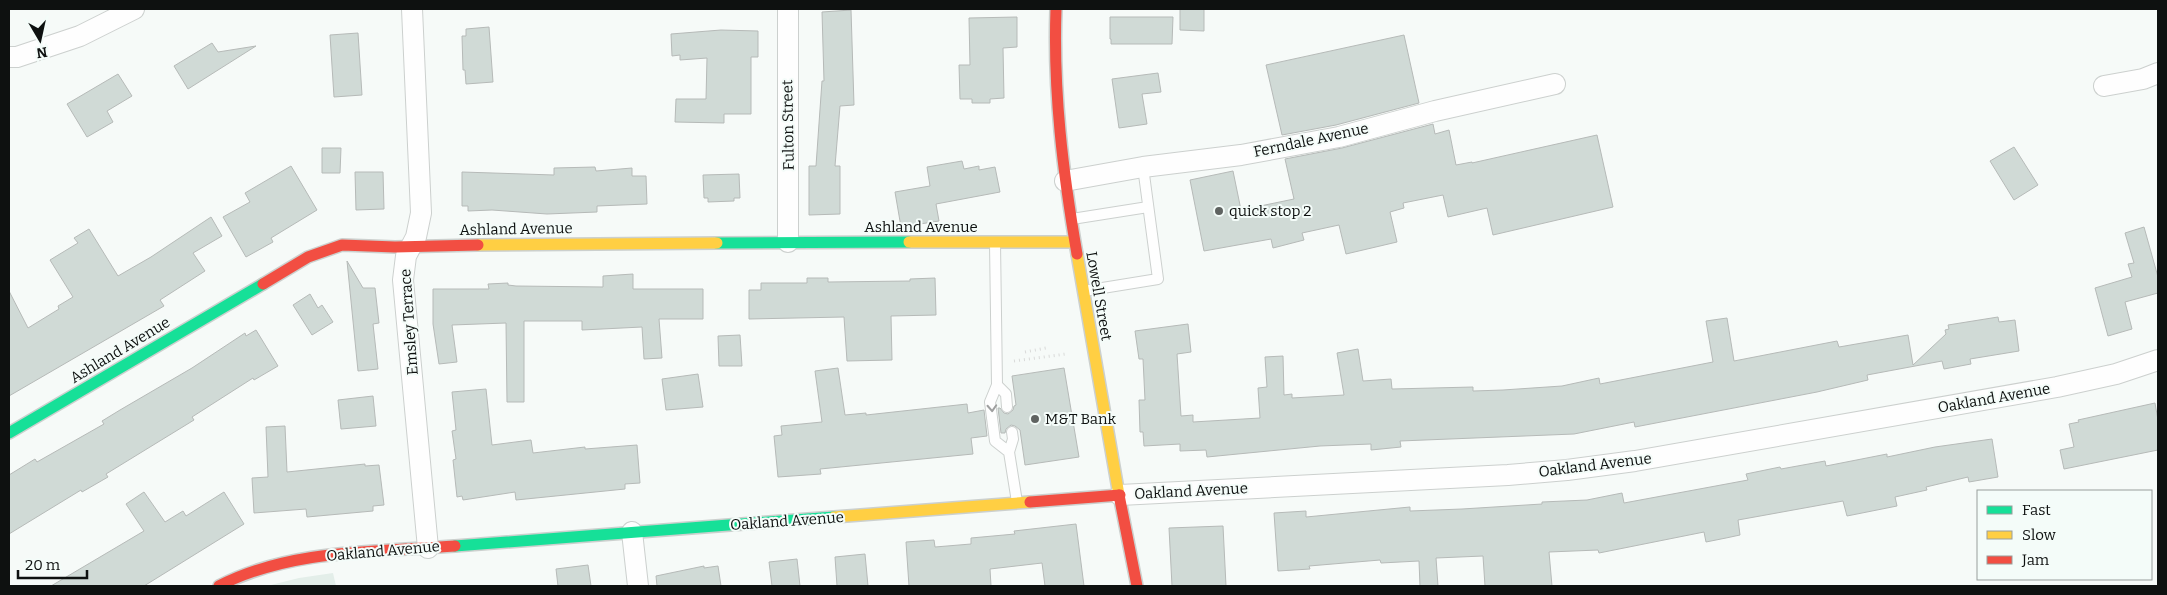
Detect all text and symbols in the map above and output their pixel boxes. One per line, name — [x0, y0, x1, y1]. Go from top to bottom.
north arrow — [15, 15, 65, 65]
text: N — [35, 43, 49, 62]
street label: Fulton Street — [778, 79, 798, 170]
street label: Ferndale Avenue — [1252, 119, 1370, 161]
place label: quick stop 2 — [1229, 202, 1312, 220]
marker: quick stop 2 — [1213, 205, 1225, 217]
street label: Ashland Avenue — [864, 218, 978, 236]
street label: Ashland Avenue — [459, 219, 573, 239]
street label: Lowell Street — [1082, 250, 1116, 343]
street label: Emsley Terrace — [396, 268, 422, 376]
street label: Ashland Avenue — [67, 313, 173, 387]
street label: Oakland Avenue — [1936, 379, 2052, 417]
one-way arrow — [986, 404, 997, 412]
place label: M&T Bank — [1045, 410, 1117, 428]
marker: M&T Bank — [1029, 413, 1041, 425]
street label: Oakland Avenue — [1537, 449, 1653, 481]
street label: Oakland Avenue — [1134, 479, 1248, 503]
legend — [1977, 490, 2152, 580]
text: Fast — [2022, 501, 2051, 519]
street label: Oakland Avenue — [730, 508, 844, 534]
text: Slow — [2022, 526, 2057, 544]
street label: Oakland Avenue — [326, 537, 440, 565]
scale bar — [18, 548, 86, 580]
text: Jam — [2021, 551, 2050, 569]
text: 20 m — [25, 556, 61, 574]

